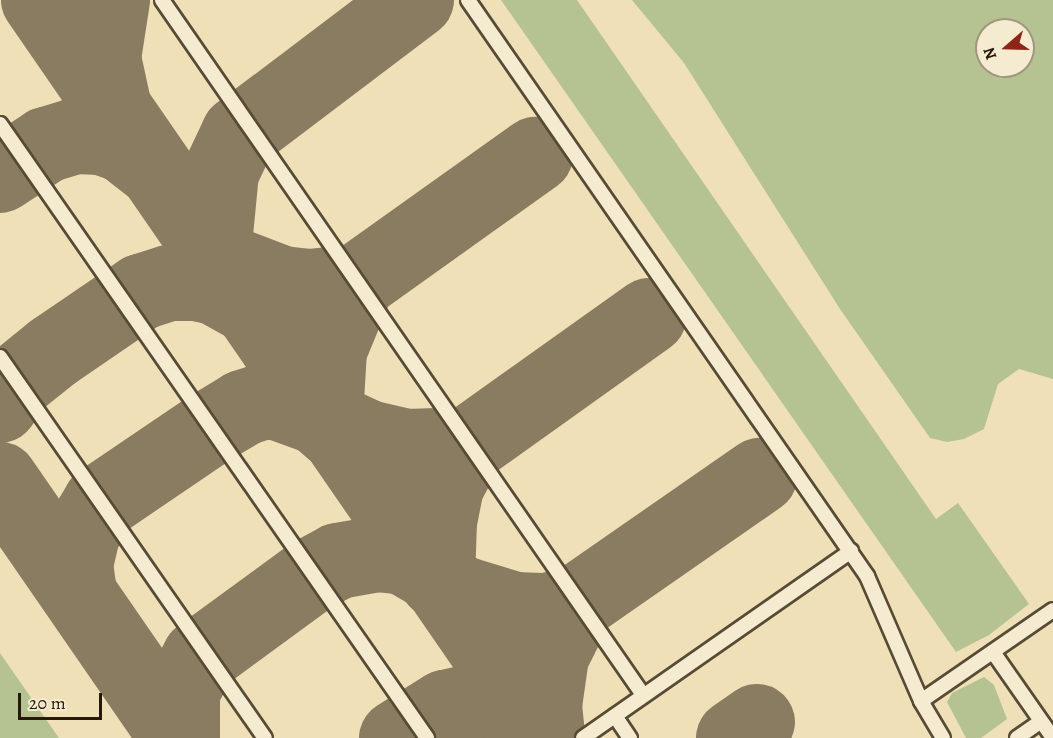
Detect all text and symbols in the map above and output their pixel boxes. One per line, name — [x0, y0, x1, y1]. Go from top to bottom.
north arrow — [975, 18, 1035, 78]
text: N — [978, 44, 1002, 63]
scale bar — [21, 681, 105, 719]
text: 20 m — [29, 691, 66, 715]

